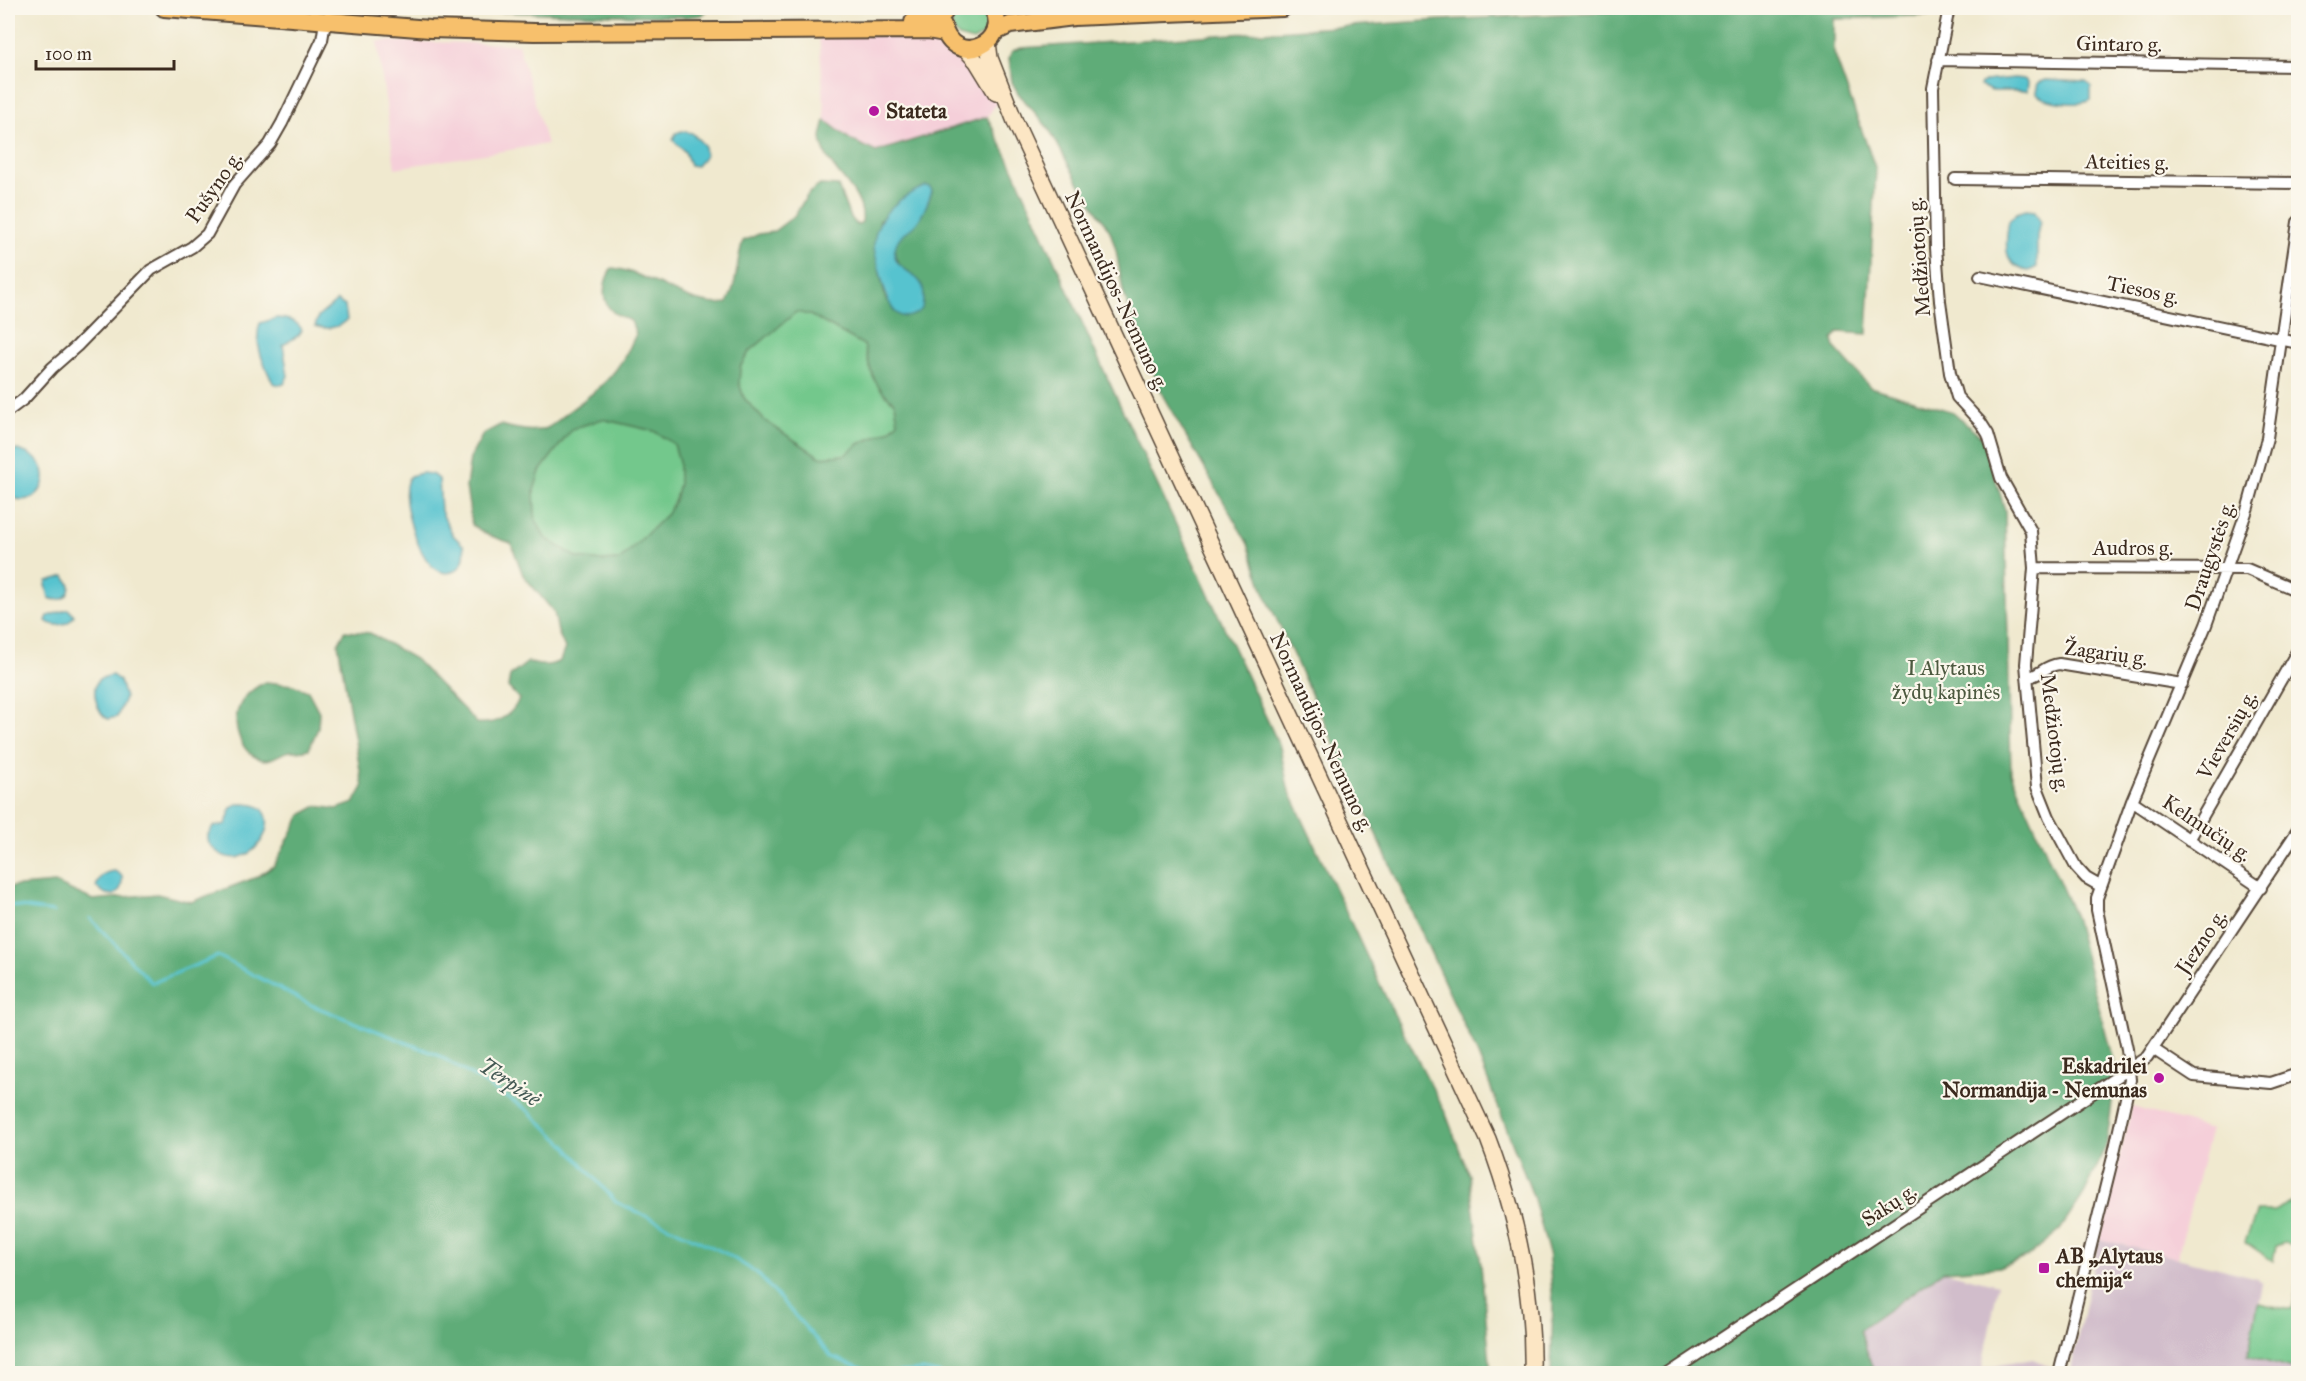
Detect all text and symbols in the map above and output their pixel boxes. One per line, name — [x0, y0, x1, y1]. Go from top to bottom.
street label: Gintaro g. — [2076, 30, 2162, 58]
scale bar — [36, 33, 174, 71]
text: 100 m — [45, 43, 92, 65]
place label: Stateta — [886, 98, 948, 124]
marker: Stateta — [867, 104, 881, 118]
street label: Pušyno g. — [180, 146, 248, 228]
street label: Ateities g. — [2084, 148, 2169, 176]
street label: Normandijos-Nemuno g. — [1059, 187, 1175, 395]
street label: Medžiotojų g. — [1902, 196, 1936, 318]
street label: Tiesos g. — [2104, 270, 2182, 310]
street label: Draugystės g. — [2179, 498, 2241, 614]
street label: Audros g. — [2092, 535, 2173, 561]
street label: Normandijos-Nemuno g. — [1264, 628, 1380, 836]
street label: Žagarių g. — [2063, 633, 2150, 672]
park label: I Alytaus žydų kapinės — [1892, 655, 2000, 705]
street label: Medžiotojų g. — [2035, 672, 2075, 794]
street label: Vieversių g. — [2191, 686, 2263, 785]
street label: Kelmučių g. — [2157, 789, 2257, 867]
street label: Jiezno g. — [2169, 904, 2232, 981]
water label: Terpinė — [474, 1052, 546, 1113]
place label: Eskadrilei Normandija - Nemunas — [1942, 1053, 2147, 1103]
marker: Eskadrilei Normandija - Nemunas — [2152, 1071, 2166, 1085]
street label: Sakų g. — [1857, 1178, 1921, 1232]
place label: AB „Alytaus chemija“ — [2054, 1243, 2163, 1293]
marker: AB „Alytaus chemija“ — [2037, 1261, 2051, 1275]

